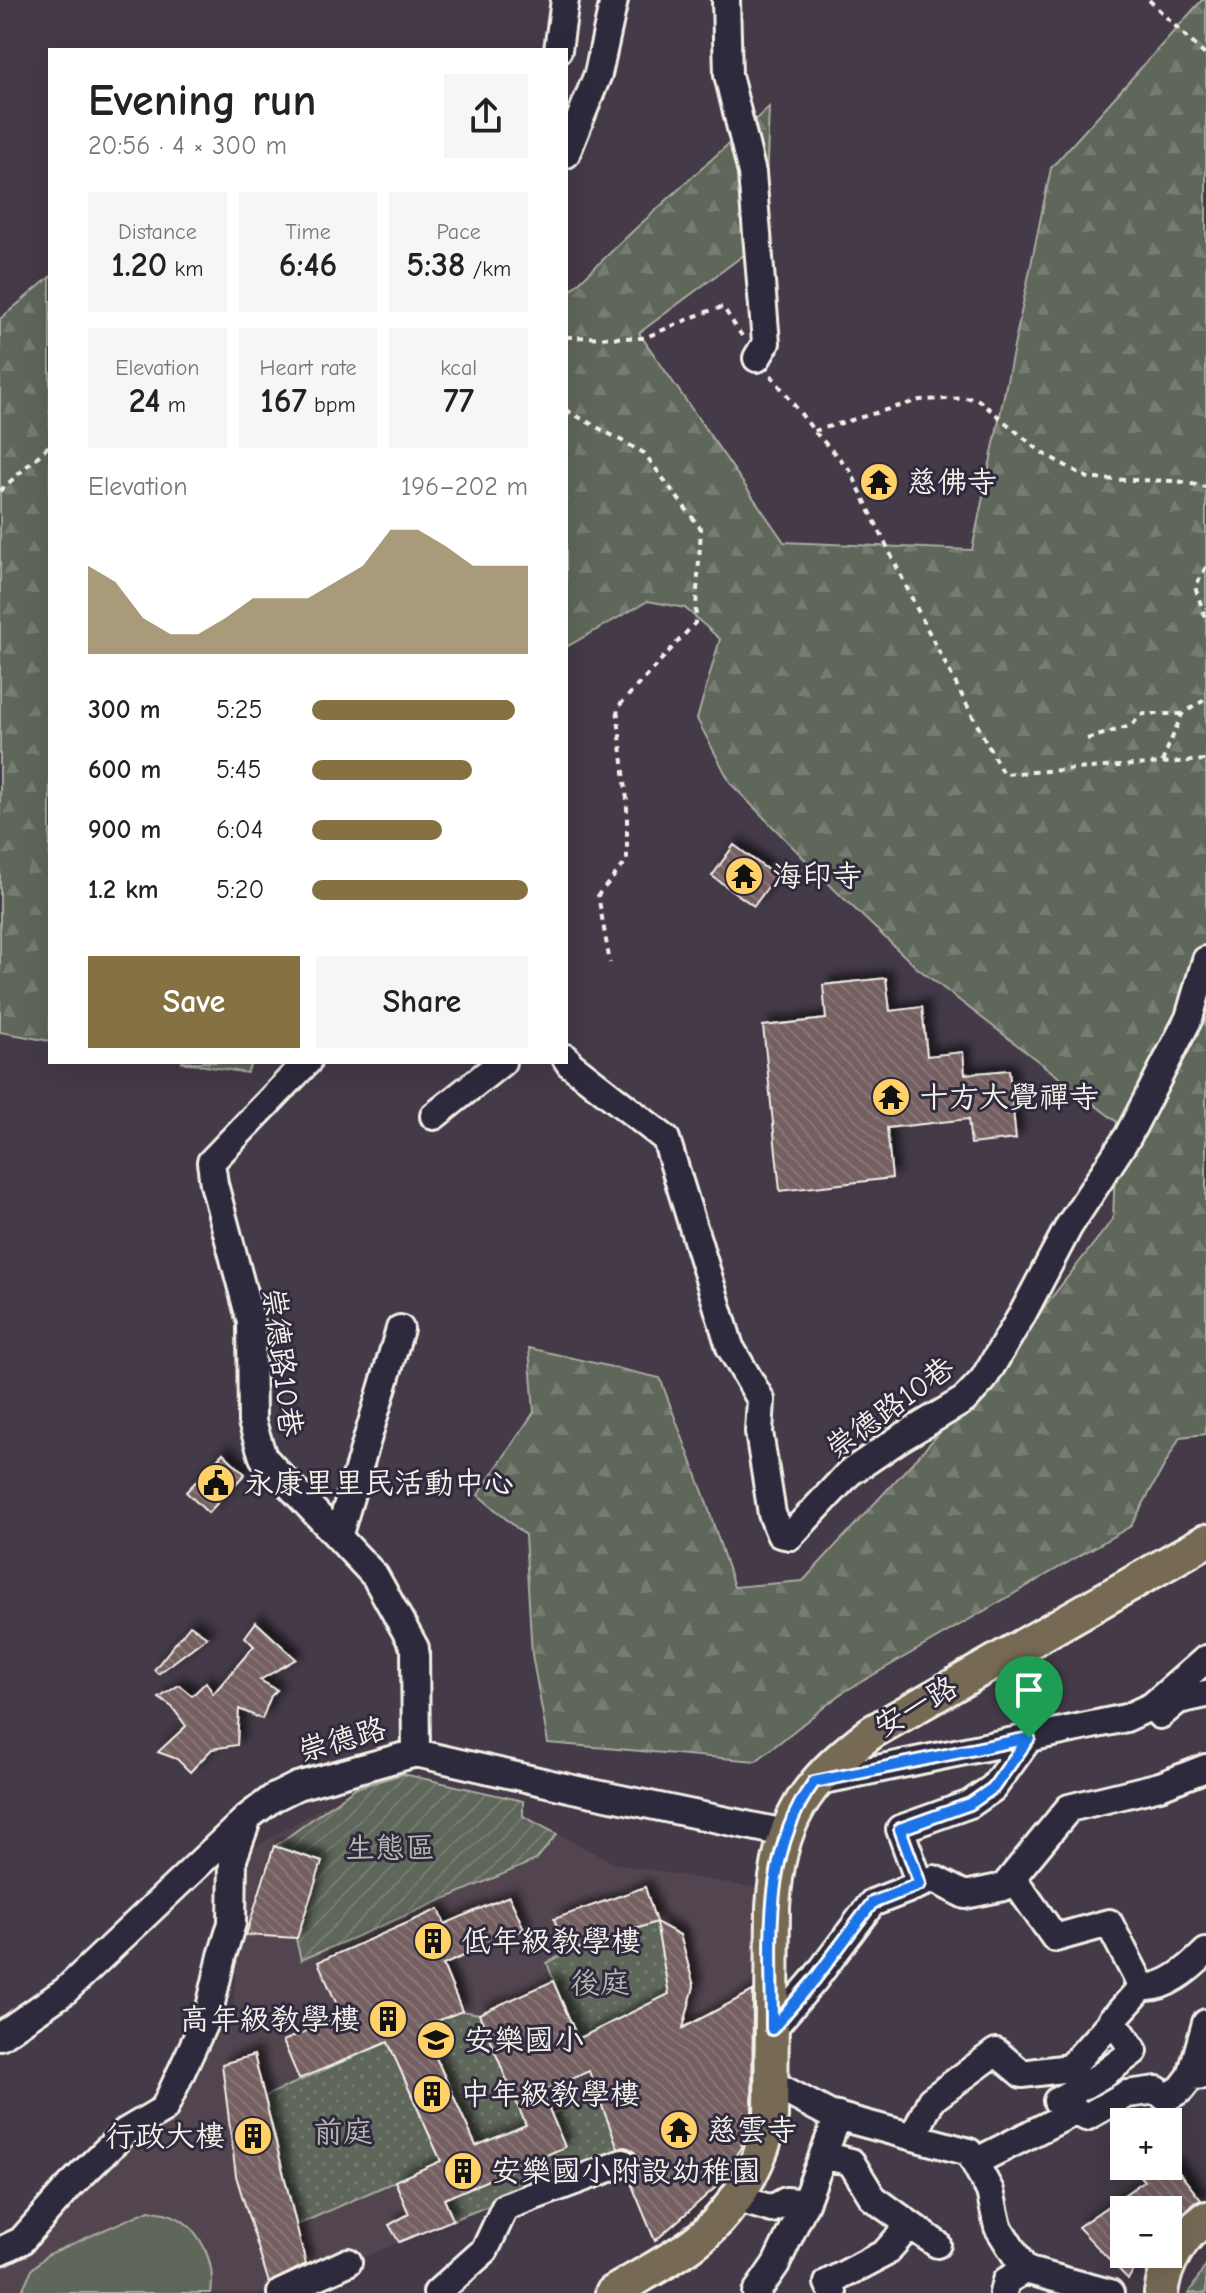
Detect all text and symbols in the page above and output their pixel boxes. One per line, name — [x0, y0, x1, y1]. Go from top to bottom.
button: share — [444, 74, 528, 158]
text: Evening run — [88, 75, 316, 126]
text: 20:56 · 4 × 300 m — [88, 131, 287, 161]
text: Distance — [118, 219, 197, 245]
text: Time — [285, 219, 331, 245]
text: Pace — [436, 219, 481, 245]
text: 1.20 — [111, 245, 167, 285]
text: 6:46 — [279, 245, 337, 285]
text: 5:38 — [406, 245, 465, 285]
text: km — [167, 256, 203, 282]
text: /km — [465, 256, 511, 282]
text: Elevation — [115, 355, 199, 381]
text: Heart rate — [259, 355, 356, 381]
text: kcal — [440, 355, 477, 381]
text: 24 — [129, 381, 160, 421]
text: 167 — [260, 381, 307, 421]
text: 77 — [443, 381, 474, 421]
text: m — [160, 392, 186, 418]
text: bpm — [307, 392, 356, 418]
temple icon: 慈佛寺 — [858, 461, 900, 503]
place label: 慈佛寺 — [907, 465, 997, 500]
text: Elevation — [88, 472, 188, 502]
text: 196–202 m — [401, 472, 528, 502]
text: 300 m — [88, 695, 161, 725]
text: 5:25 — [216, 695, 263, 725]
text: 600 m — [88, 755, 161, 785]
text: 5:45 — [216, 755, 261, 785]
text: 900 m — [88, 815, 161, 845]
text: 6:04 — [216, 815, 263, 845]
temple icon: 海印寺 — [723, 855, 765, 897]
place label: 海印寺 — [772, 859, 862, 894]
text: 1.2 km — [88, 875, 159, 905]
text: 5:20 — [216, 875, 264, 905]
button: Save — [88, 956, 300, 1048]
button: Share — [316, 956, 528, 1048]
temple icon: 十方大覺禪寺 — [870, 1076, 912, 1118]
place label: 十方大覺禪寺 — [919, 1080, 1099, 1115]
street label: 崇德路10巷 — [255, 1285, 309, 1439]
street label: 崇德路10巷 — [819, 1350, 961, 1466]
public building icon: 永康里里民活動中心 — [195, 1462, 237, 1504]
place label: 永康里里民活動中心 — [244, 1466, 514, 1501]
pin — [995, 1656, 1063, 1738]
icon: arrive — [1007, 1668, 1051, 1712]
street label: 安一路 — [868, 1669, 964, 1745]
street label: 崇德路 — [294, 1711, 390, 1769]
park label: 生態區 — [345, 1831, 435, 1866]
building icon: 低年級教學樓 — [412, 1920, 454, 1962]
place label: 低年級教學樓 — [461, 1924, 641, 1959]
park label: 後庭 — [570, 1966, 630, 2001]
building icon: 高年級教學樓 — [367, 1998, 409, 2040]
place label: 高年級教學樓 — [180, 2002, 360, 2037]
school or university icon: 安樂國小 — [415, 2019, 457, 2061]
place label: 安樂國小 — [464, 2023, 584, 2058]
building icon: 中年級教學樓 — [411, 2073, 453, 2115]
place label: 中年級教學樓 — [460, 2077, 640, 2112]
map controls — [1110, 2108, 1182, 2268]
button: + — [1110, 2108, 1182, 2180]
temple icon: 慈雲寺 — [658, 2109, 700, 2151]
place label: 慈雲寺 — [707, 2113, 797, 2148]
building icon: 行政大樓 — [232, 2115, 274, 2157]
park label: 前庭 — [313, 2115, 373, 2150]
place label: 行政大樓 — [105, 2119, 225, 2154]
building icon: 安樂國小附設幼稚園 — [442, 2150, 484, 2192]
place label: 安樂國小附設幼稚園 — [491, 2154, 761, 2189]
button: − — [1110, 2196, 1182, 2268]

